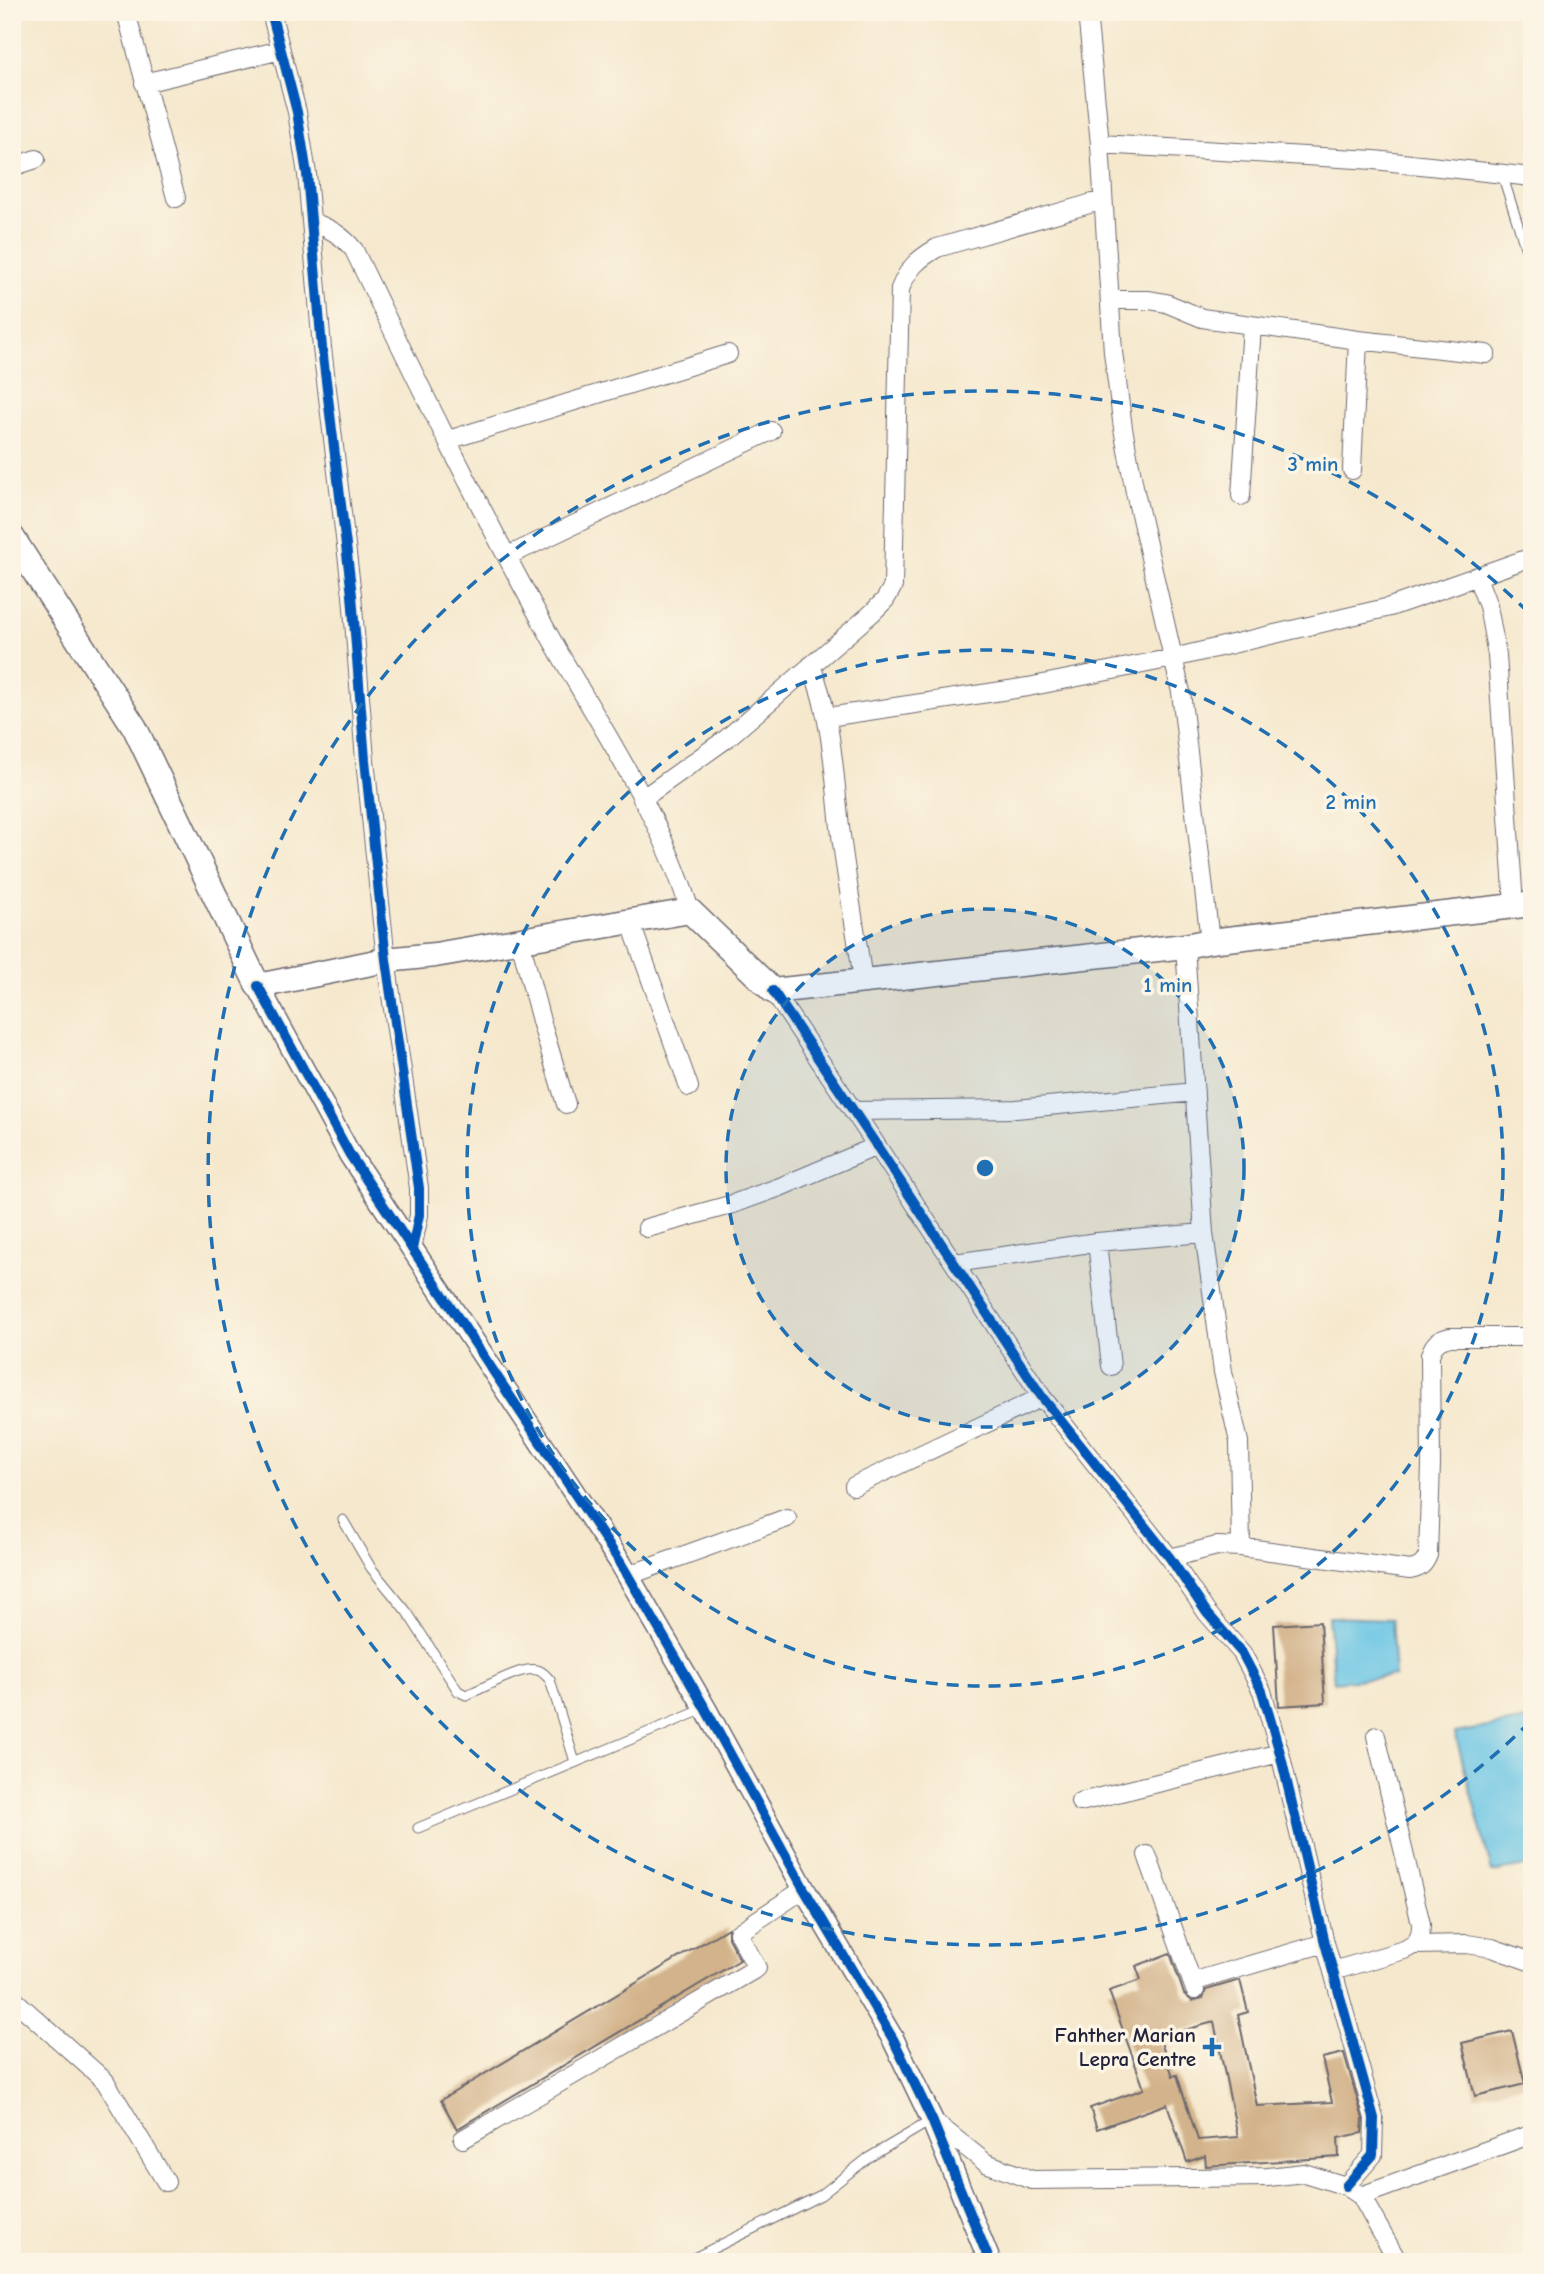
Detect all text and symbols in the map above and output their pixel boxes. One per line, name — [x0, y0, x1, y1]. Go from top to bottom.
text: 3 min — [1287, 452, 1339, 476]
text: 2 min — [1325, 790, 1377, 814]
text: 1 min — [1144, 973, 1192, 997]
centre of rings — [973, 1156, 997, 1180]
place label: Fahther Marian Lepra Centre — [1055, 2023, 1196, 2071]
marker: Fahther Marian Lepra Centre — [1202, 2037, 1222, 2057]

